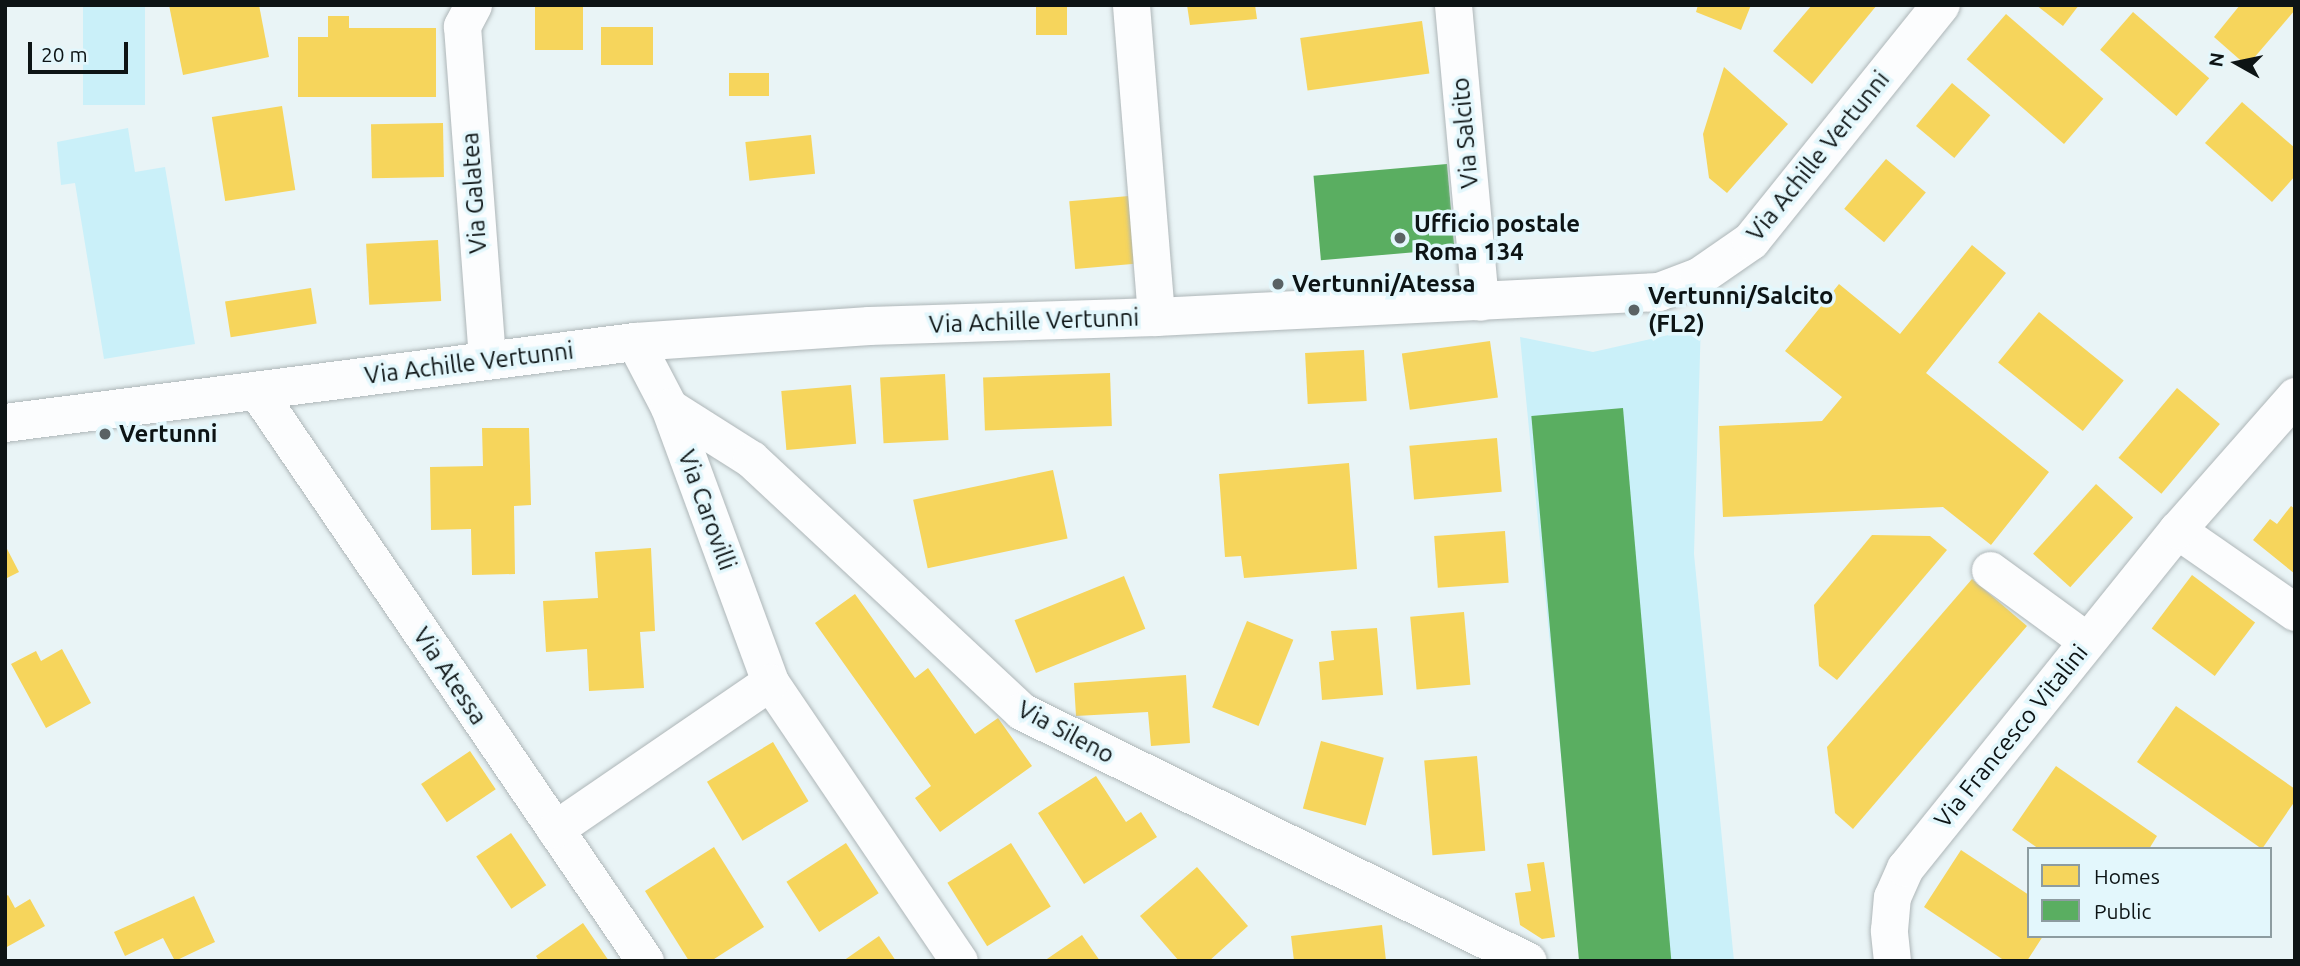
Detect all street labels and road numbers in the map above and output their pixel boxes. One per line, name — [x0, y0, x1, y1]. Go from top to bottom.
street label: Via Achille Vertunni — [1741, 65, 1895, 247]
street label: Via Salcito — [1446, 76, 1484, 190]
street label: Via Galatea — [455, 131, 493, 255]
street label: Via Achille Vertunni — [928, 303, 1140, 339]
street label: Via Achille Vertunni — [363, 336, 575, 390]
street label: Via Carovilli — [672, 446, 742, 574]
street label: Via Atessa — [407, 622, 493, 730]
street label: Via Francesco Vitalini — [1928, 639, 2094, 833]
street label: Via Sileno — [1013, 695, 1119, 769]

